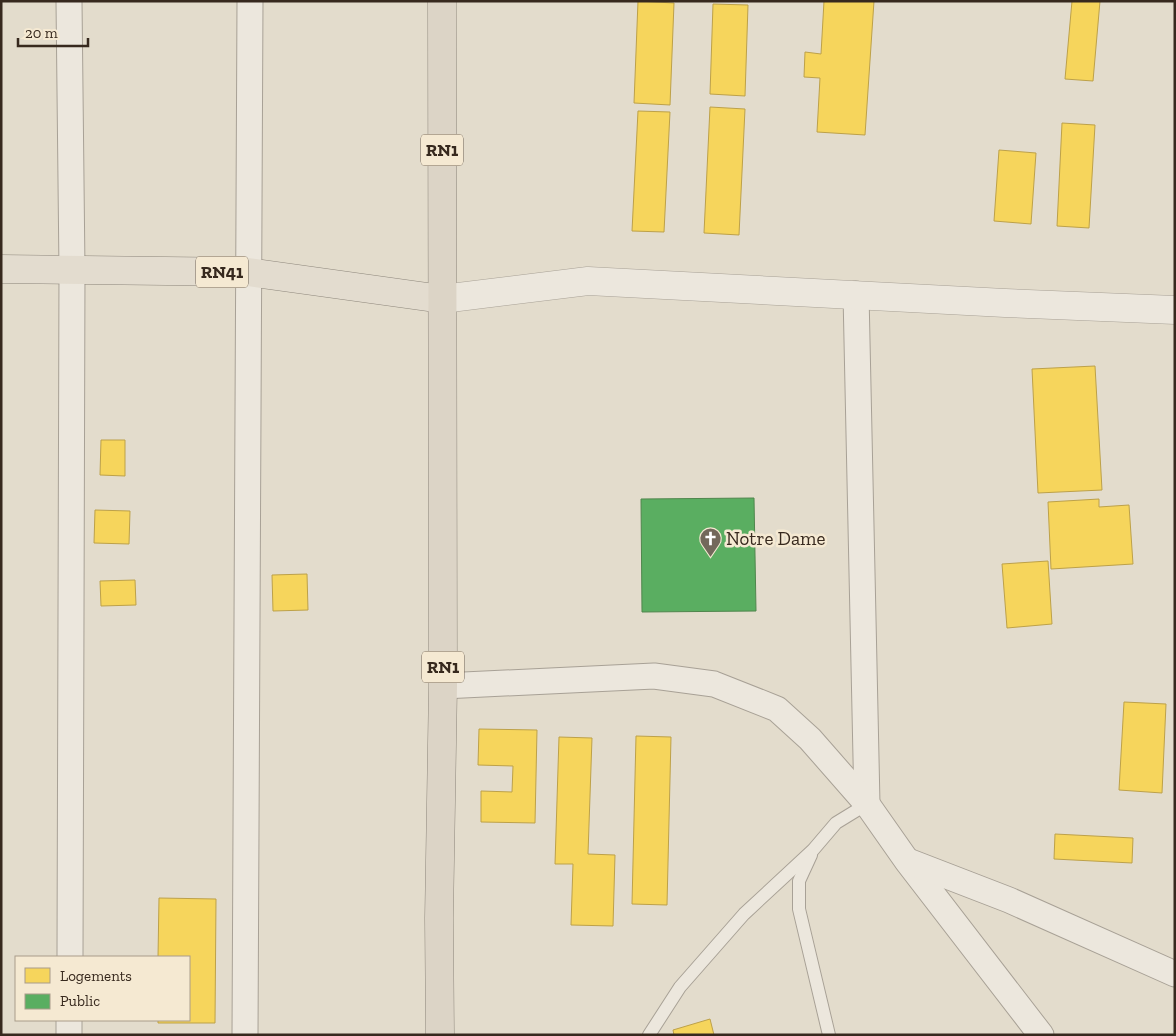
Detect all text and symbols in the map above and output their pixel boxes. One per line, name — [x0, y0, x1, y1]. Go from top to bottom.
scale bar — [18, 15, 88, 47]
text: 20 m — [25, 24, 58, 42]
road number: RN1 — [421, 134, 463, 166]
road number: RN41 — [196, 256, 248, 288]
church icon: Notre Dame — [698, 526, 722, 557]
place label: Notre Dame — [726, 527, 825, 550]
road number: RN1 — [422, 652, 464, 682]
legend — [15, 956, 190, 1021]
text: Logements — [60, 967, 132, 985]
text: Public — [60, 992, 100, 1010]

